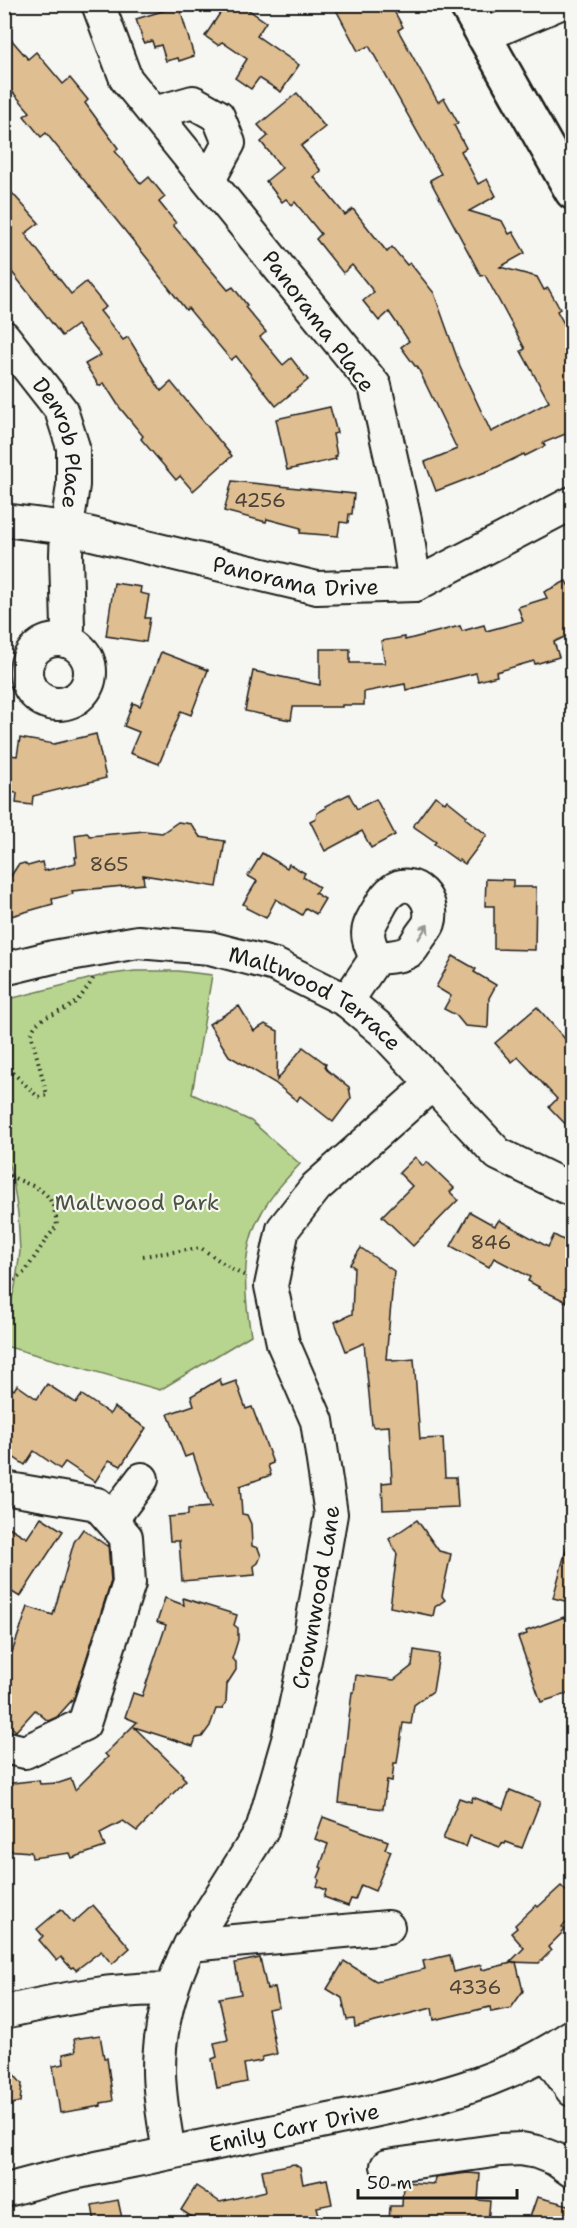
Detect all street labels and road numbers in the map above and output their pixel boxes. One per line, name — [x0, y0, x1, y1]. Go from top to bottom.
street label: Panorama Place — [256, 244, 382, 398]
street label: Denrob Place — [26, 371, 87, 511]
street label: Panorama Drive — [210, 549, 379, 603]
street label: Maltwood Terrace — [226, 940, 408, 1057]
street label: Crownwood Lane — [285, 1504, 347, 1692]
street label: Emily Carr Drive — [207, 2096, 382, 2159]

